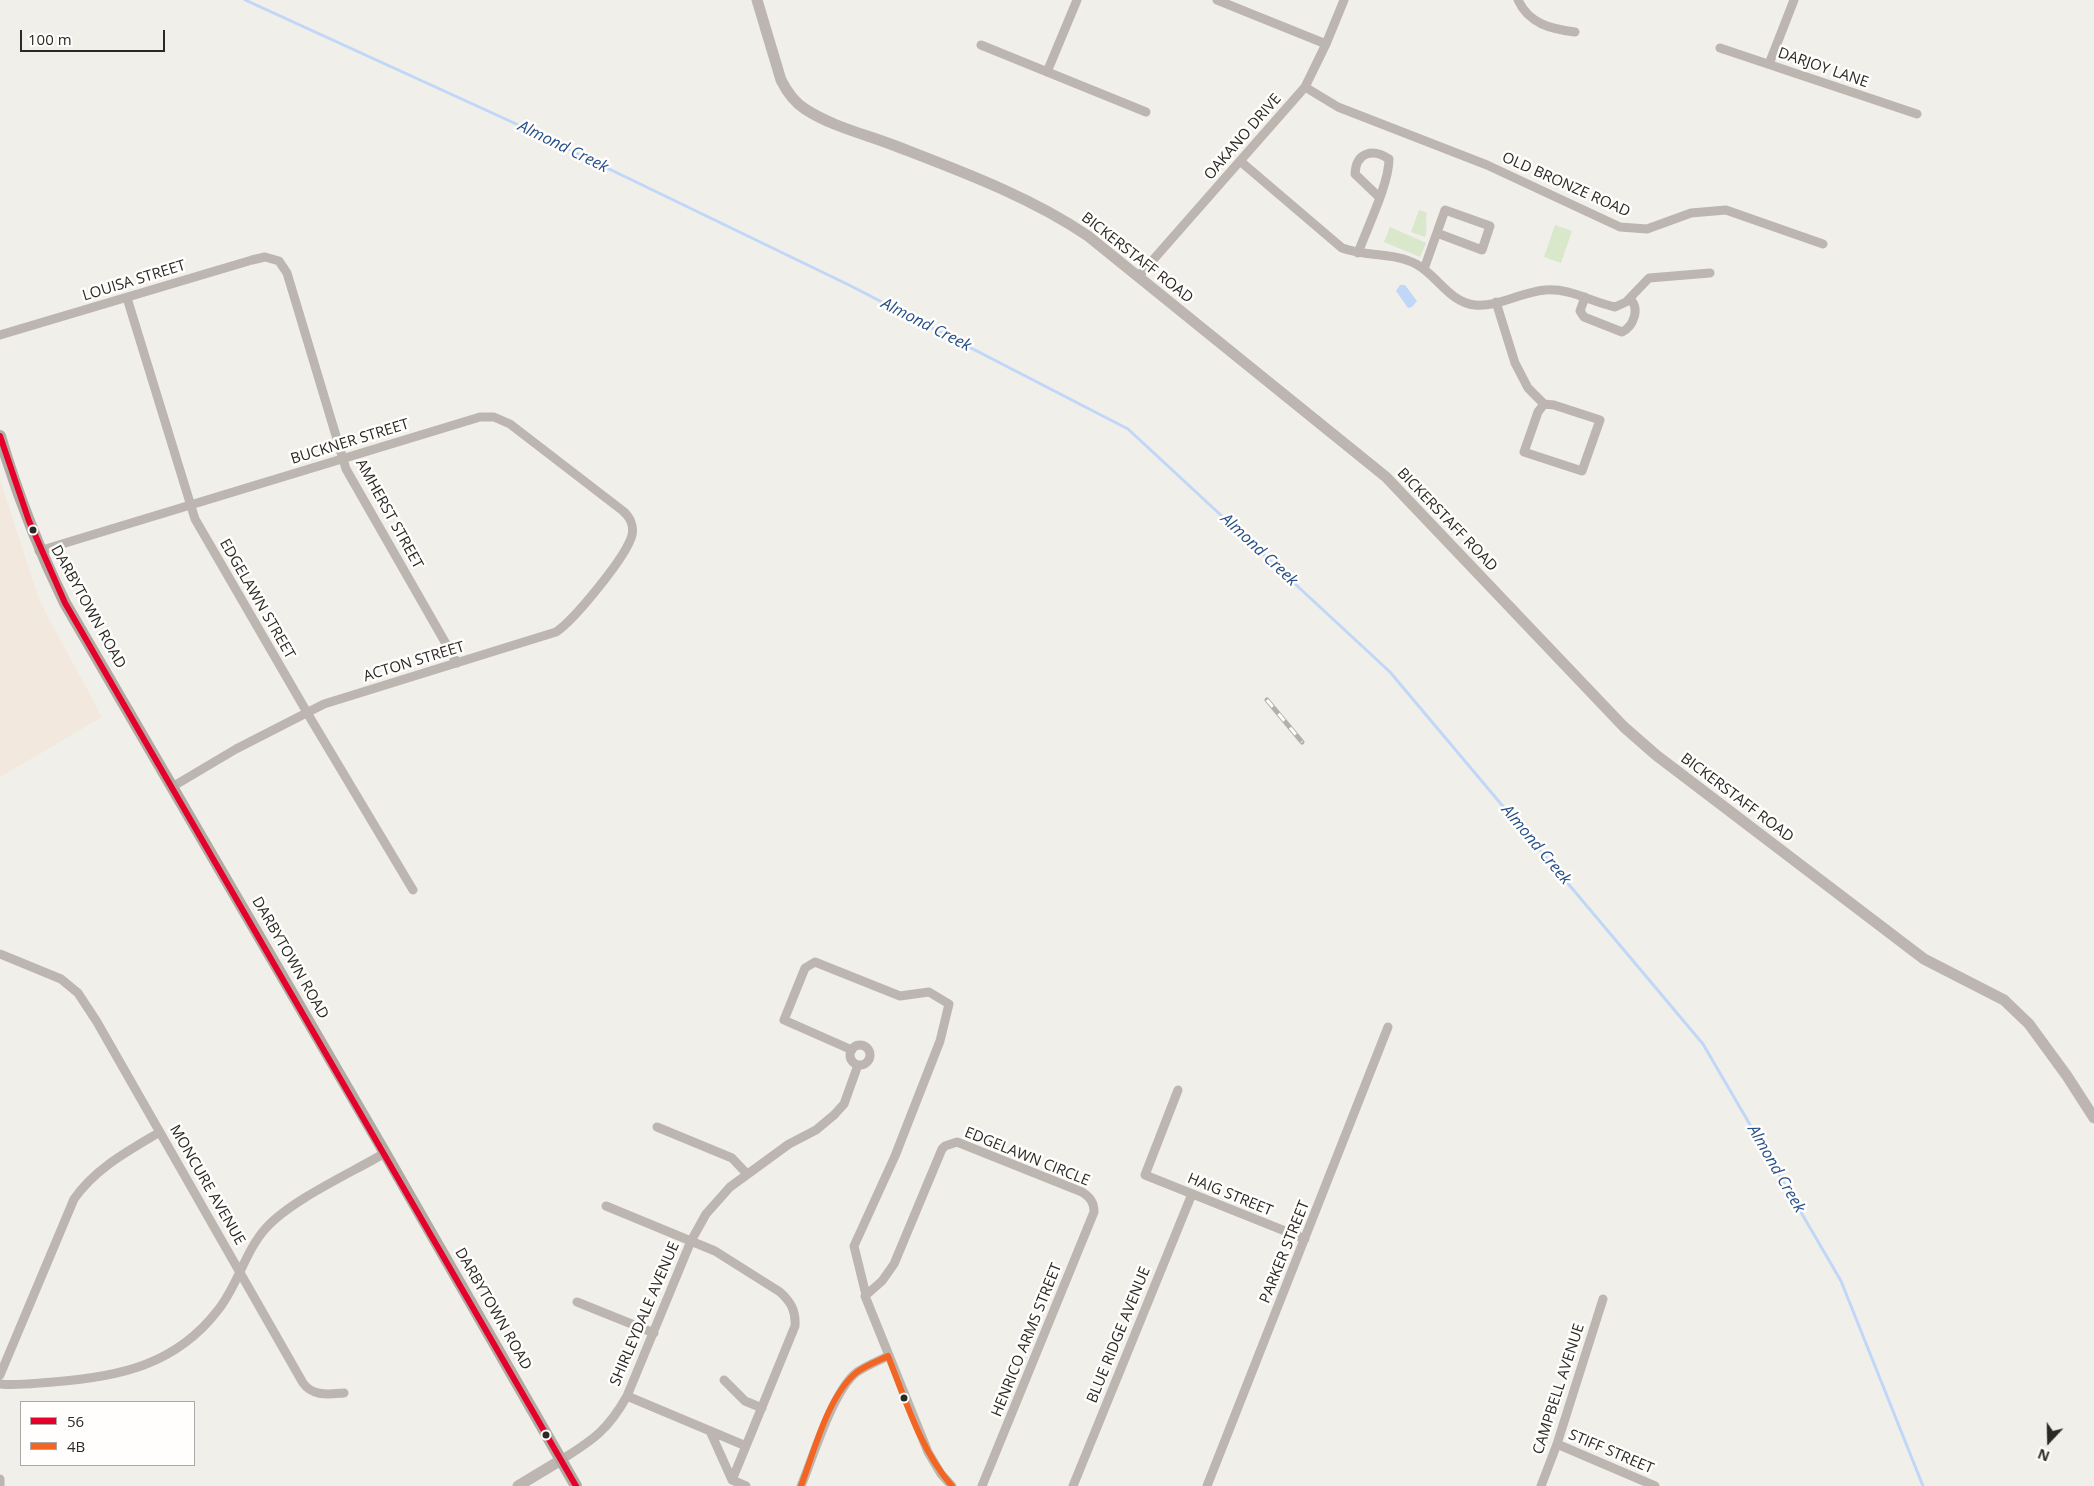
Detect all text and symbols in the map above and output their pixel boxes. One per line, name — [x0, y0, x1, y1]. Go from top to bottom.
scale bar — [22, 20, 168, 52]
text: 100 m — [28, 29, 72, 49]
street label: DARJOY LANE — [1775, 44, 1871, 92]
street label: OAKANO DRIVE — [1201, 90, 1285, 184]
water label: Almond Creek — [515, 117, 611, 177]
street label: OLD BRONZE ROAD — [1499, 149, 1633, 221]
street label: BICKERSTAFF ROAD — [1078, 209, 1196, 307]
street label: LOUISA STREET — [80, 257, 188, 305]
water label: Almond Creek — [878, 294, 974, 356]
street label: BUCKNER STREET — [289, 415, 411, 469]
street label: AMHERST STREET — [351, 456, 427, 572]
street label: BICKERSTAFF ROAD — [1393, 465, 1501, 575]
water label: Almond Creek — [1217, 510, 1301, 590]
unlabelled marker — [28, 525, 38, 535]
street label: EDGELAWN STREET — [215, 536, 299, 662]
street label: DARBYTOWN ROAD — [47, 542, 129, 672]
street label: ACTON STREET — [361, 638, 467, 686]
street label: BICKERSTAFF ROAD — [1677, 750, 1797, 846]
water label: Almond Creek — [1497, 801, 1575, 889]
street label: DARBYTOWN ROAD — [248, 894, 332, 1022]
street label: MONCURE AVENUE — [165, 1122, 249, 1248]
water label: Almond Creek — [1743, 1122, 1809, 1216]
street label: EDGELAWN CIRCLE — [962, 1124, 1092, 1190]
street label: HAIG STREET — [1185, 1170, 1275, 1220]
street label: PARKER STREET — [1256, 1198, 1314, 1306]
street label: SHIRLEYDALE AVENUE — [606, 1239, 684, 1389]
street label: DARBYTOWN ROAD — [451, 1245, 535, 1373]
street label: HENRICO ARMS STREET — [988, 1261, 1066, 1419]
street label: BLUE RIDGE AVENUE — [1083, 1264, 1155, 1406]
street label: CAMPBELL AVENUE — [1529, 1321, 1589, 1457]
unlabelled marker — [899, 1393, 909, 1403]
legend — [20, 1401, 195, 1466]
text: 56 — [67, 1411, 84, 1431]
north arrow — [2024, 1416, 2074, 1466]
street label: STIFF STREET — [1566, 1426, 1656, 1478]
unlabelled marker — [541, 1430, 551, 1440]
text: 4B — [67, 1436, 85, 1456]
text: N — [2035, 1445, 2052, 1466]

